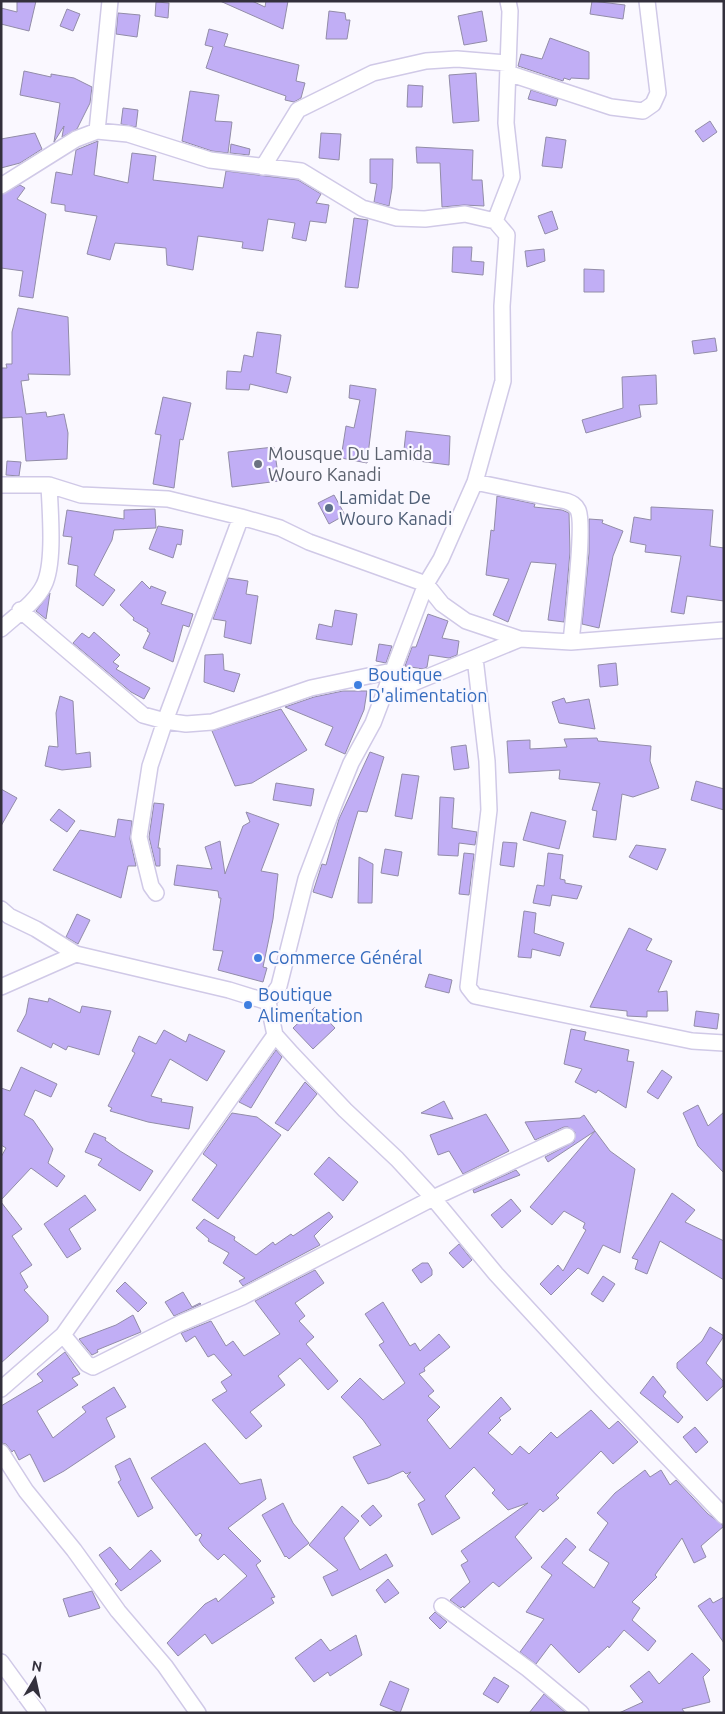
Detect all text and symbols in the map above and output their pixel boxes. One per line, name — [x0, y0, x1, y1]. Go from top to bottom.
place label: Mousque Du Lamida Wouro Kanadi — [268, 443, 432, 484]
marker: Mousque Du Lamida Wouro Kanadi — [252, 458, 264, 470]
place label: Lamidat De Wouro Kanadi — [339, 487, 452, 528]
marker: Lamidat De Wouro Kanadi — [323, 502, 335, 514]
place label: Boutique D'alimentation — [368, 664, 487, 705]
marker: Boutique D'alimentation — [352, 679, 364, 691]
place label: Commerce Général — [268, 947, 423, 967]
marker: Commerce Général — [252, 952, 264, 964]
place label: Boutique Alimentation — [258, 984, 363, 1025]
marker: Boutique Alimentation — [242, 999, 254, 1011]
north arrow — [10, 1654, 60, 1704]
text: N — [31, 1657, 43, 1675]

